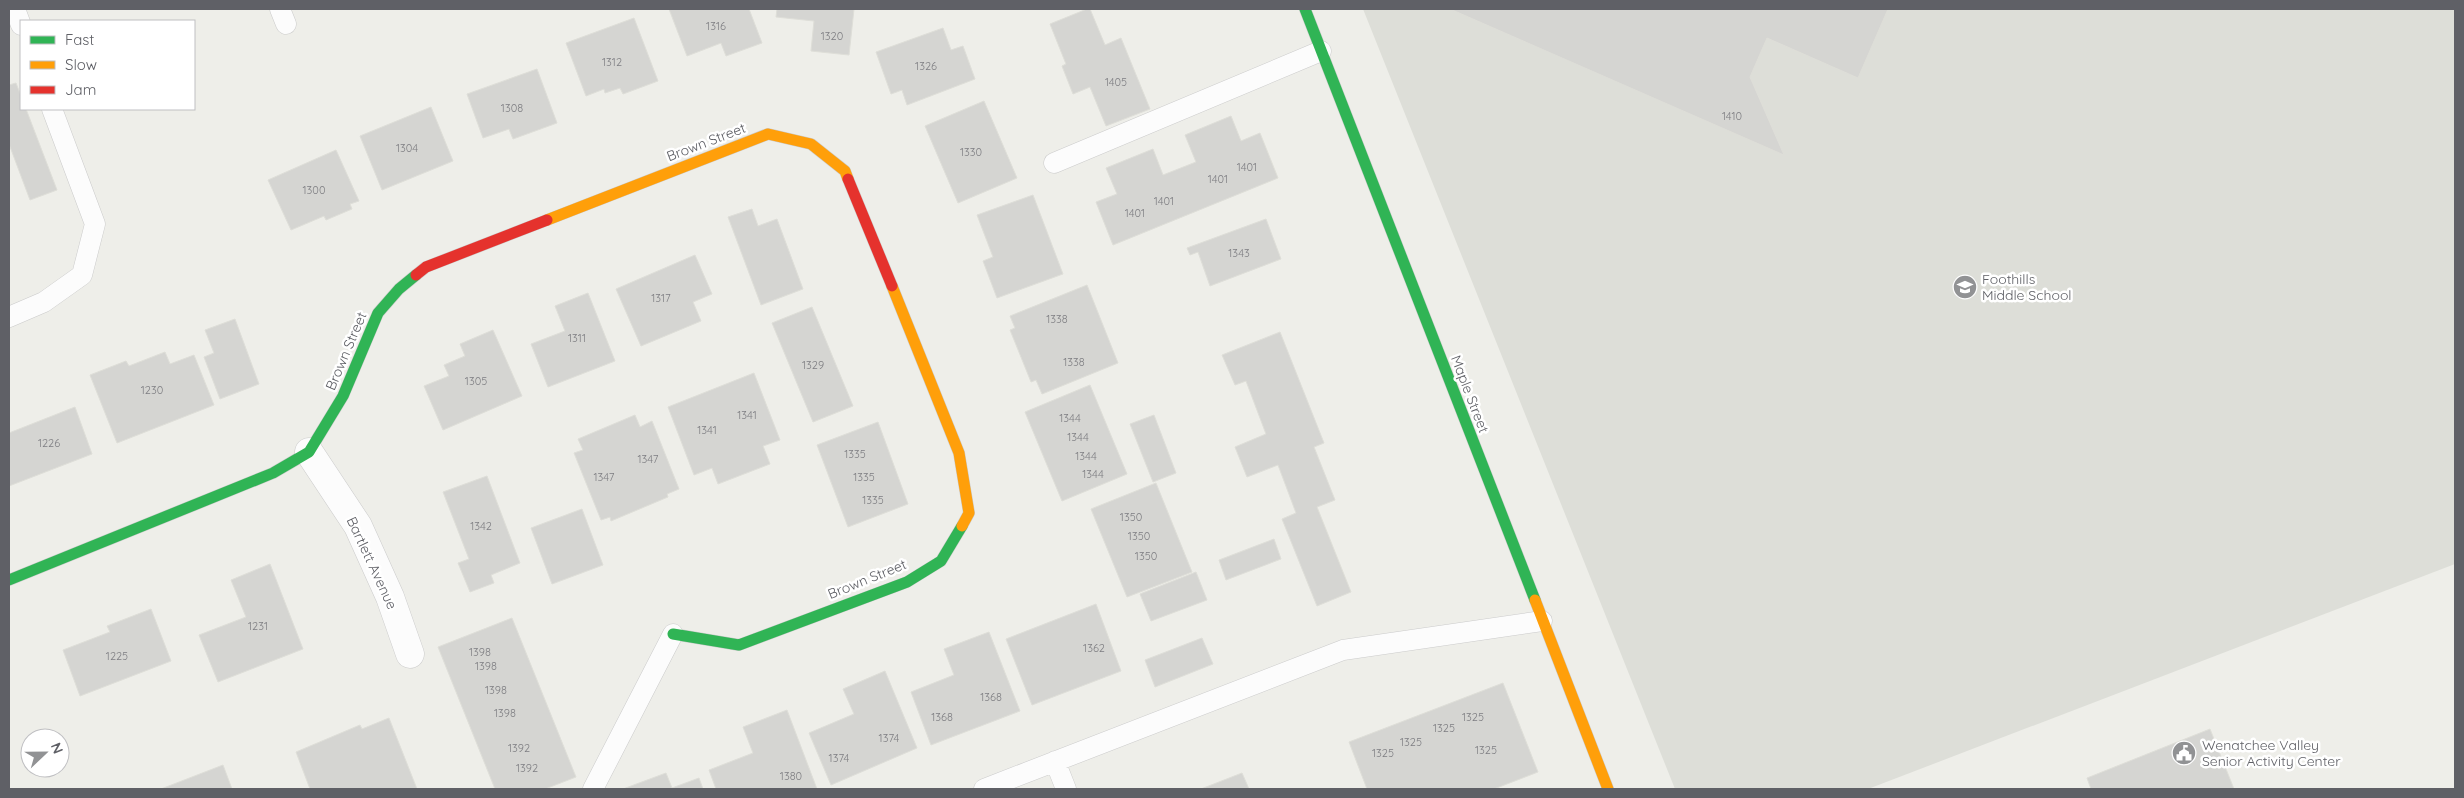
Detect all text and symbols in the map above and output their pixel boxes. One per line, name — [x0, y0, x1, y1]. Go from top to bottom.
house number: 1316 — [706, 19, 726, 33]
legend — [20, 20, 195, 110]
house number: 1320 — [821, 29, 843, 43]
text: Fast — [65, 30, 94, 49]
text: Slow — [65, 55, 97, 74]
house number: 1312 — [602, 55, 622, 69]
house number: 1326 — [915, 59, 937, 73]
house number: 1405 — [1105, 75, 1127, 89]
text: Jam — [65, 80, 96, 99]
house number: 1308 — [501, 101, 523, 115]
house number: 1410 — [1722, 109, 1742, 123]
street label: Brown Street — [664, 119, 748, 165]
house number: 1304 — [396, 141, 418, 155]
house number: 1330 — [960, 145, 982, 159]
house number: 1401 — [1237, 160, 1257, 174]
house number: 1401 — [1208, 172, 1228, 186]
house number: 1300 — [303, 183, 325, 197]
house number: 1401 — [1154, 194, 1174, 208]
house number: 1401 — [1125, 206, 1145, 220]
house number: 1343 — [1228, 246, 1250, 260]
place label: Foothills Middle School — [1982, 270, 2072, 304]
school or university icon: Foothills Middle School — [1952, 274, 1978, 300]
house number: 1317 — [651, 291, 671, 305]
street label: Brown Street — [321, 309, 371, 393]
house number: 1338 — [1046, 312, 1068, 326]
house number: 1311 — [568, 331, 586, 345]
street label: Maple Street — [1447, 353, 1493, 436]
house number: 1338 — [1063, 355, 1085, 369]
house number: 1329 — [802, 358, 824, 372]
house number: 1305 — [465, 374, 487, 388]
house number: 1230 — [141, 383, 163, 397]
house number: 1341 — [737, 408, 757, 422]
house number: 1344 — [1059, 411, 1081, 425]
house number: 1341 — [697, 423, 717, 437]
house number: 1344 — [1067, 430, 1089, 444]
house number: 1226 — [38, 436, 60, 450]
house number: 1335 — [844, 447, 866, 461]
house number: 1344 — [1075, 449, 1097, 463]
house number: 1347 — [638, 452, 659, 466]
house number: 1344 — [1082, 467, 1104, 481]
house number: 1347 — [594, 470, 615, 484]
house number: 1335 — [853, 470, 875, 484]
house number: 1335 — [862, 493, 884, 507]
house number: 1350 — [1120, 510, 1142, 524]
street label: Bartlett Avenue — [343, 514, 401, 612]
house number: 1342 — [470, 519, 492, 533]
house number: 1350 — [1128, 529, 1150, 543]
house number: 1350 — [1135, 549, 1157, 563]
street label: Brown Street — [825, 555, 909, 603]
house number: 1231 — [248, 619, 268, 633]
house number: 1362 — [1083, 641, 1105, 655]
house number: 1398 — [469, 645, 491, 659]
house number: 1225 — [106, 649, 128, 663]
house number: 1398 — [475, 659, 497, 673]
house number: 1398 — [485, 683, 507, 697]
house number: 1368 — [980, 690, 1002, 704]
house number: 1398 — [494, 706, 516, 720]
house number: 1368 — [931, 710, 953, 724]
house number: 1325 — [1462, 710, 1484, 724]
house number: 1325 — [1433, 721, 1455, 735]
north arrow — [20, 728, 70, 778]
house number: 1374 — [879, 731, 900, 745]
house number: 1325 — [1400, 735, 1422, 749]
place label: Wenatchee Valley Senior Activity Center — [2202, 736, 2341, 770]
text: N — [47, 740, 67, 756]
public building icon: Wenatchee Valley Senior Activity Center — [2171, 740, 2197, 766]
house number: 1392 — [508, 741, 530, 755]
house number: 1325 — [1475, 743, 1497, 757]
house number: 1325 — [1372, 746, 1394, 760]
house number: 1374 — [829, 751, 850, 765]
house number: 1392 — [516, 761, 538, 775]
house number: 1380 — [780, 769, 802, 783]

